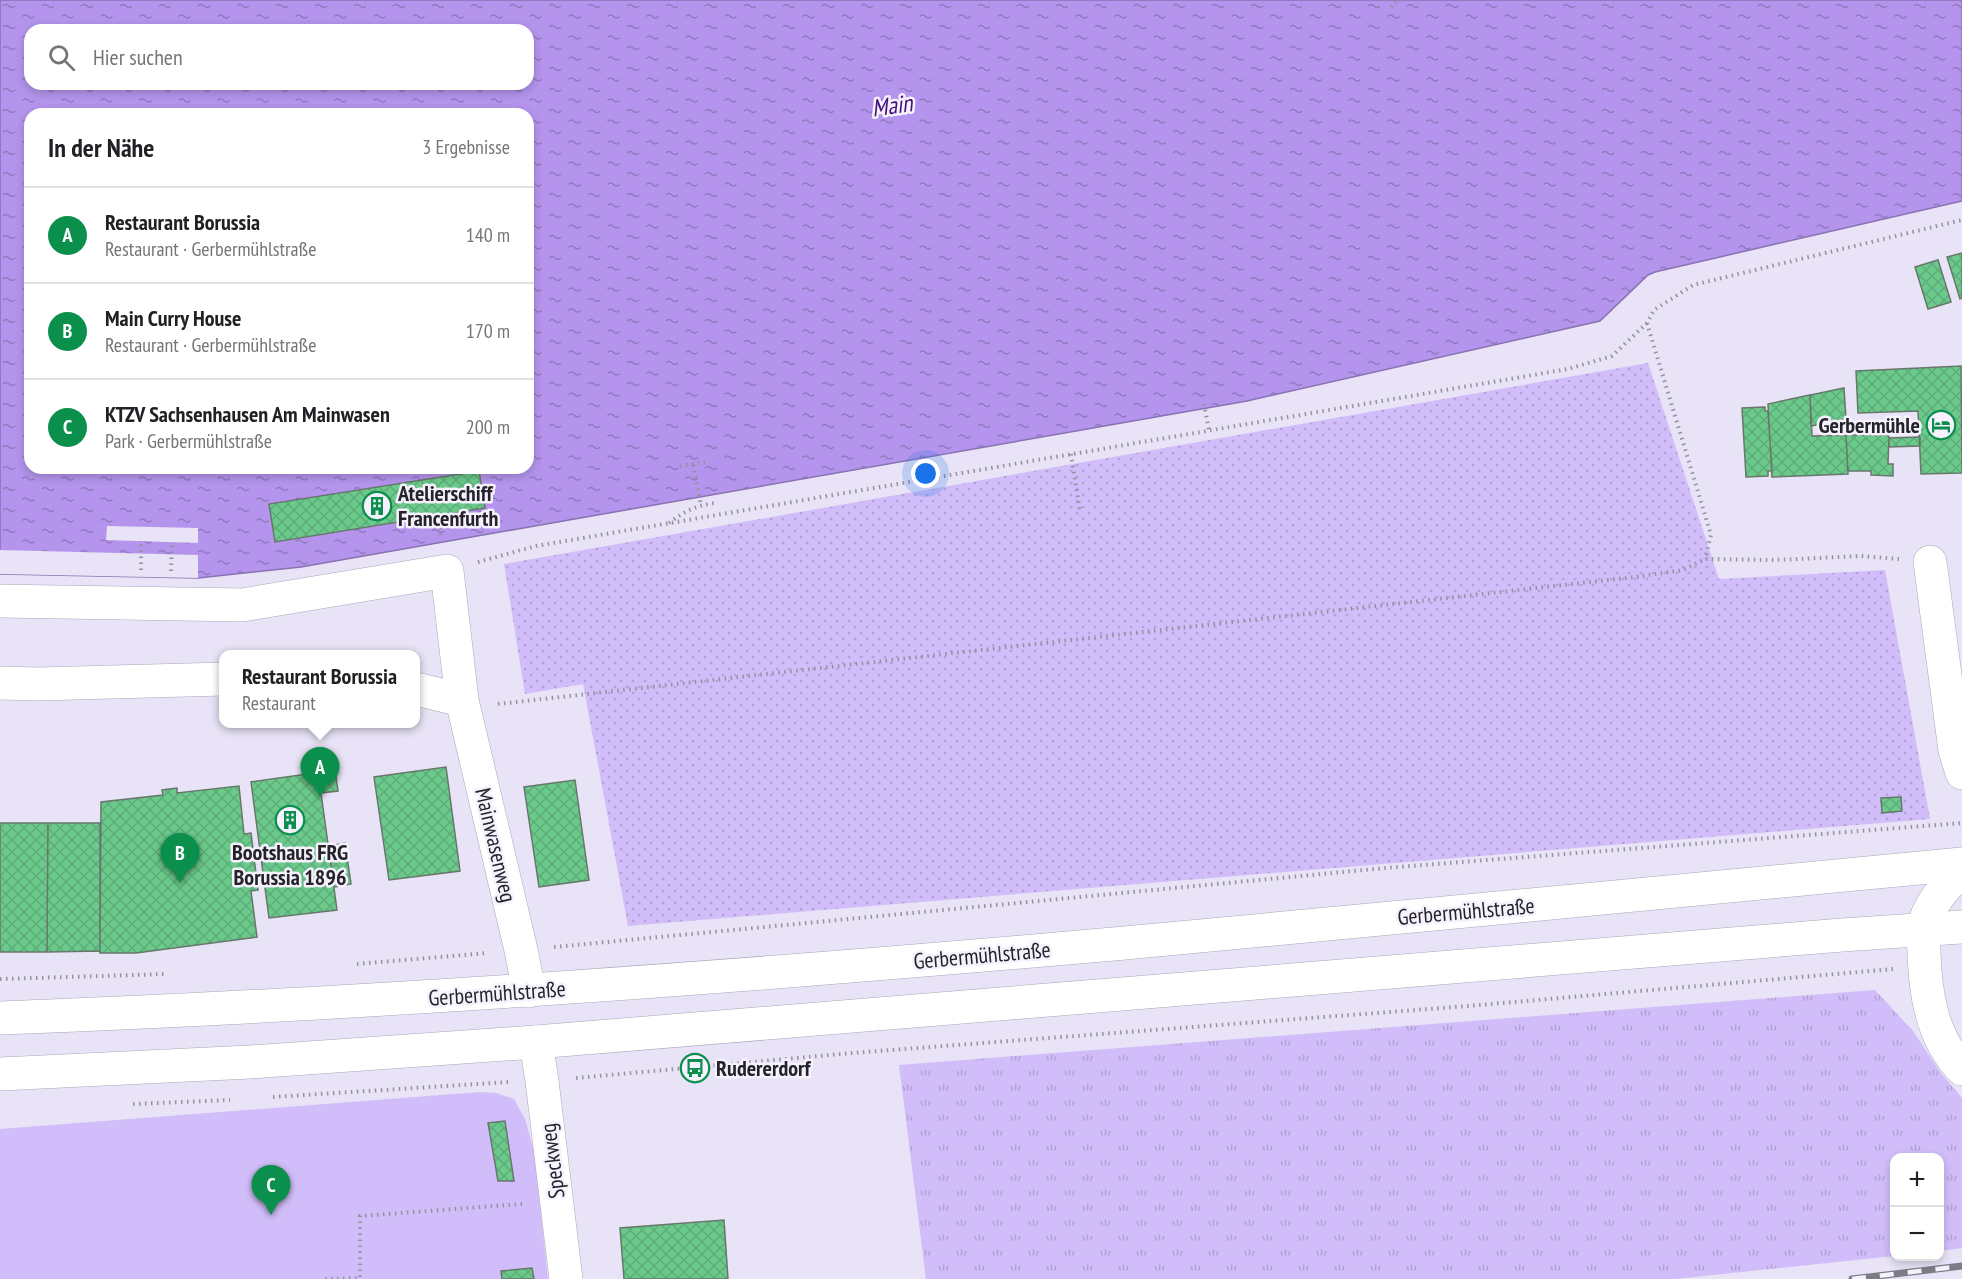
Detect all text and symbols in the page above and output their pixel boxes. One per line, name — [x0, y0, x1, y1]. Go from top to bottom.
search box — [24, 24, 534, 90]
icon: search — [45, 41, 78, 74]
text: Hier suchen — [93, 43, 183, 71]
water label: Main — [870, 87, 916, 124]
text: In der Nähe — [48, 131, 154, 164]
text: 3 Ergebnisse — [422, 134, 510, 160]
text: Restaurant Borussia — [105, 208, 260, 236]
text: A — [62, 222, 73, 248]
text: 140 m — [466, 222, 510, 248]
text: Restaurant · Gerbermühlstraße — [105, 236, 316, 262]
text: Main Curry House — [105, 304, 241, 332]
text: B — [63, 318, 72, 344]
text: 170 m — [466, 318, 510, 344]
text: Restaurant · Gerbermühlstraße — [105, 332, 316, 358]
text: KTZV Sachsenhausen Am Mainwasen — [105, 400, 390, 428]
hotel icon: Gerbermühle — [1925, 409, 1957, 441]
place label: Gerbermühle — [1818, 411, 1920, 439]
text: C — [63, 414, 72, 440]
text: 200 m — [466, 414, 510, 440]
text: Park · Gerbermühlstraße — [105, 428, 272, 454]
your location — [911, 459, 940, 488]
place label: Atelierschiff Francenfurth — [397, 479, 498, 532]
building icon: Atelierschiff Francenfurth — [361, 490, 393, 522]
popup — [219, 650, 420, 728]
text: Restaurant Borussia — [242, 662, 397, 690]
text: Restaurant — [242, 690, 316, 716]
pin: A — [300, 748, 340, 797]
street label: Mainwasenweg — [469, 785, 523, 905]
building icon: Bootshaus FRG Borussia 1896 — [274, 804, 306, 836]
pin: B — [160, 834, 200, 883]
place label: Bootshaus FRG Borussia 1896 — [232, 838, 348, 891]
street label: Gerbermühlstraße — [1396, 891, 1536, 931]
street label: Gerbermühlstraße — [912, 935, 1052, 975]
street label: Gerbermühlstraße — [427, 974, 567, 1012]
bus stop icon: Rudererdorf — [679, 1052, 711, 1084]
place label: Rudererdorf — [716, 1054, 811, 1082]
street label: Speckweg — [534, 1122, 570, 1200]
map controls — [1890, 1153, 1944, 1261]
button: + — [1890, 1153, 1944, 1207]
pin: C — [252, 1166, 290, 1215]
button: − — [1890, 1207, 1944, 1261]

